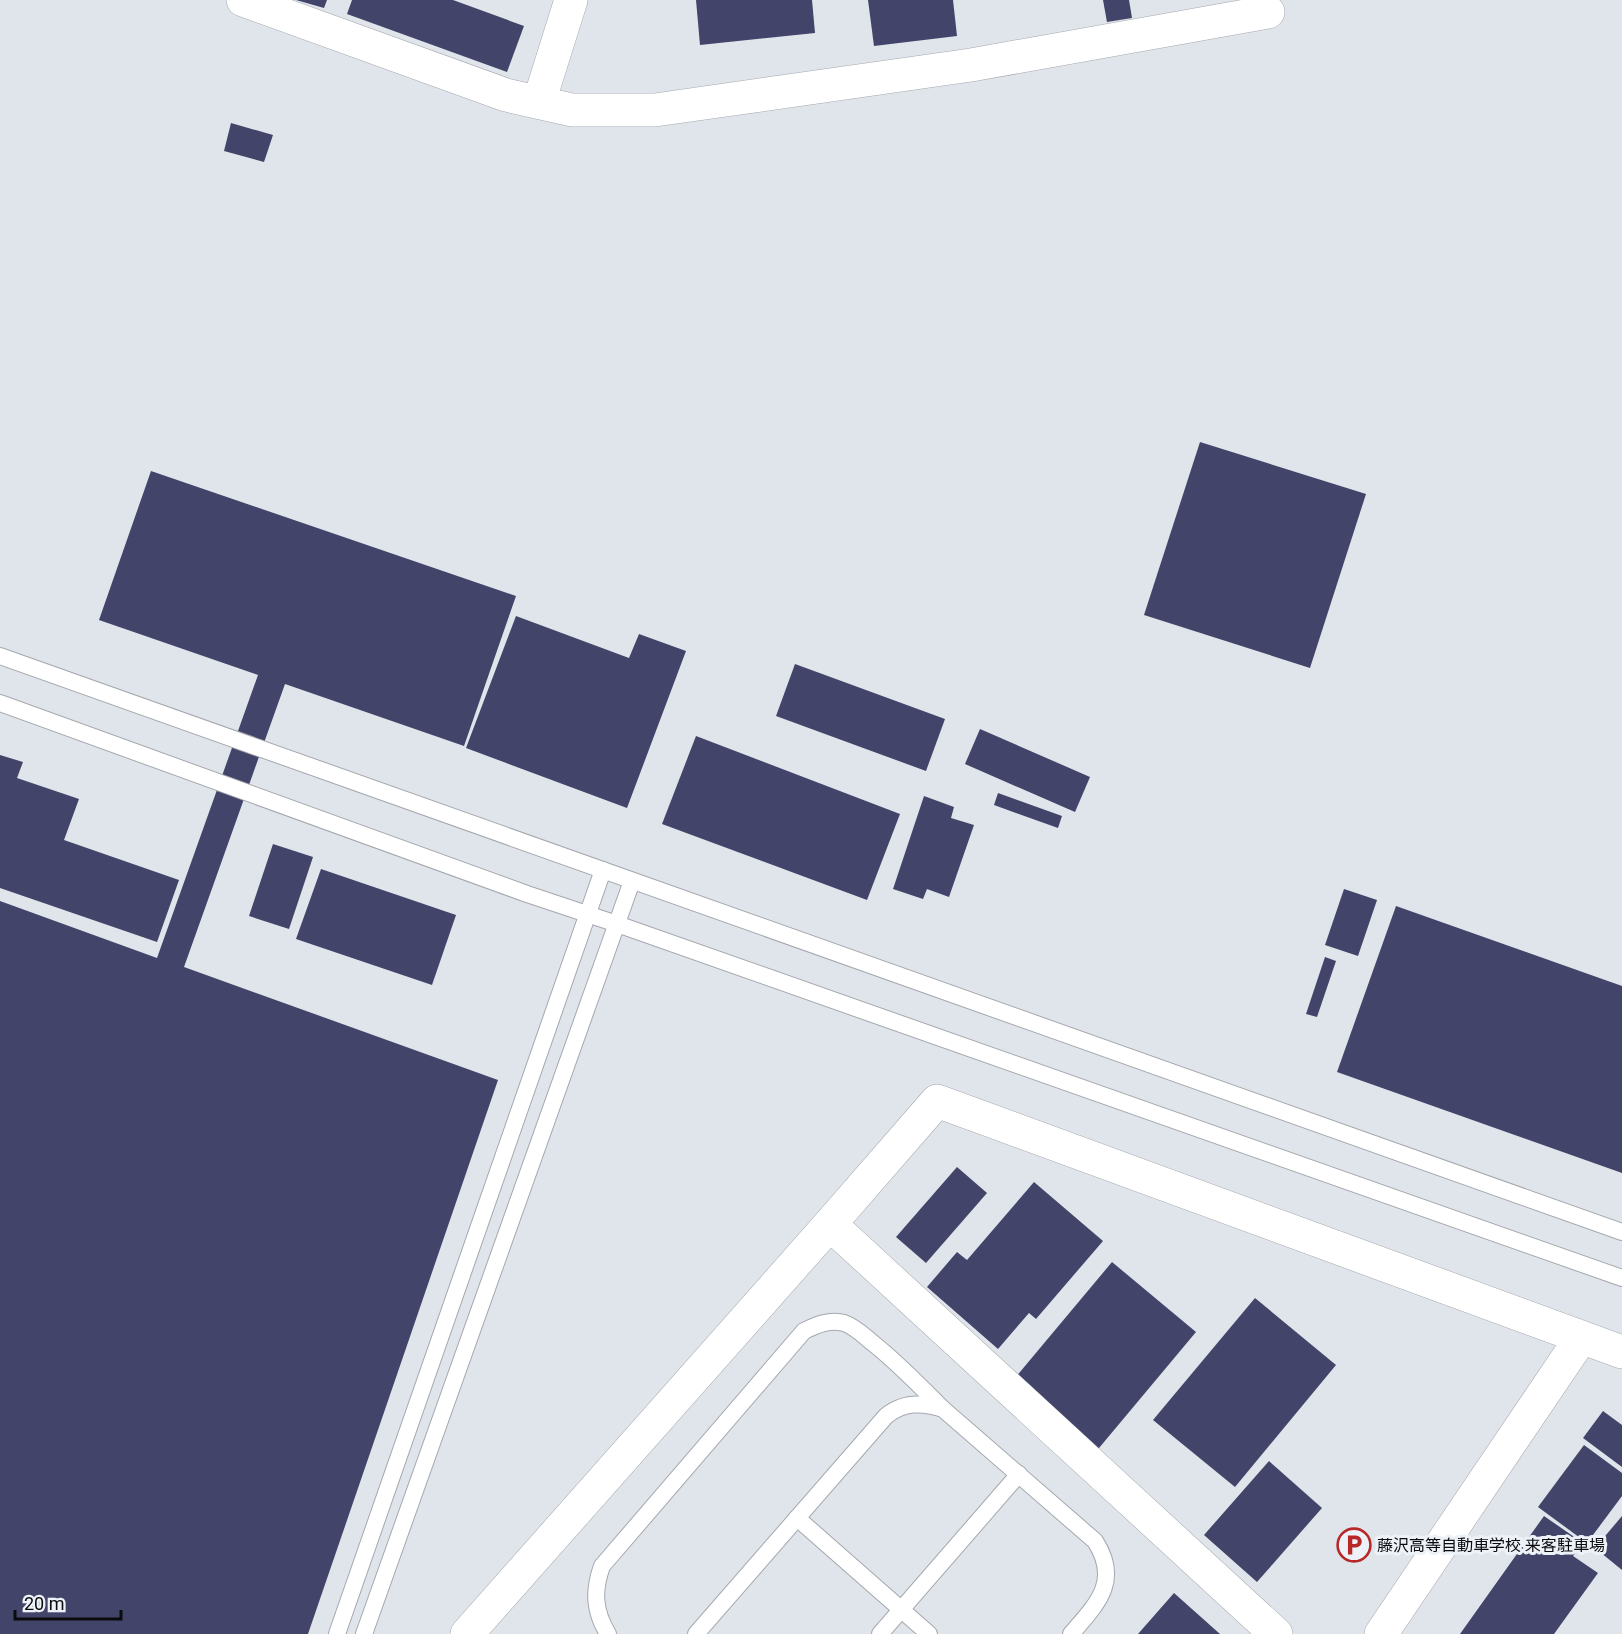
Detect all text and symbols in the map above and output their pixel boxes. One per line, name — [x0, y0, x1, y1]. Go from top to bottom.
parking icon: 藤沢高等自動車学校 来客駐車場 — [1336, 1527, 1372, 1563]
place label: 藤沢高等自動車学校 来客駐車場 — [1377, 1536, 1605, 1555]
scale bar — [15, 1583, 122, 1621]
text: 20 m — [24, 1593, 64, 1614]

